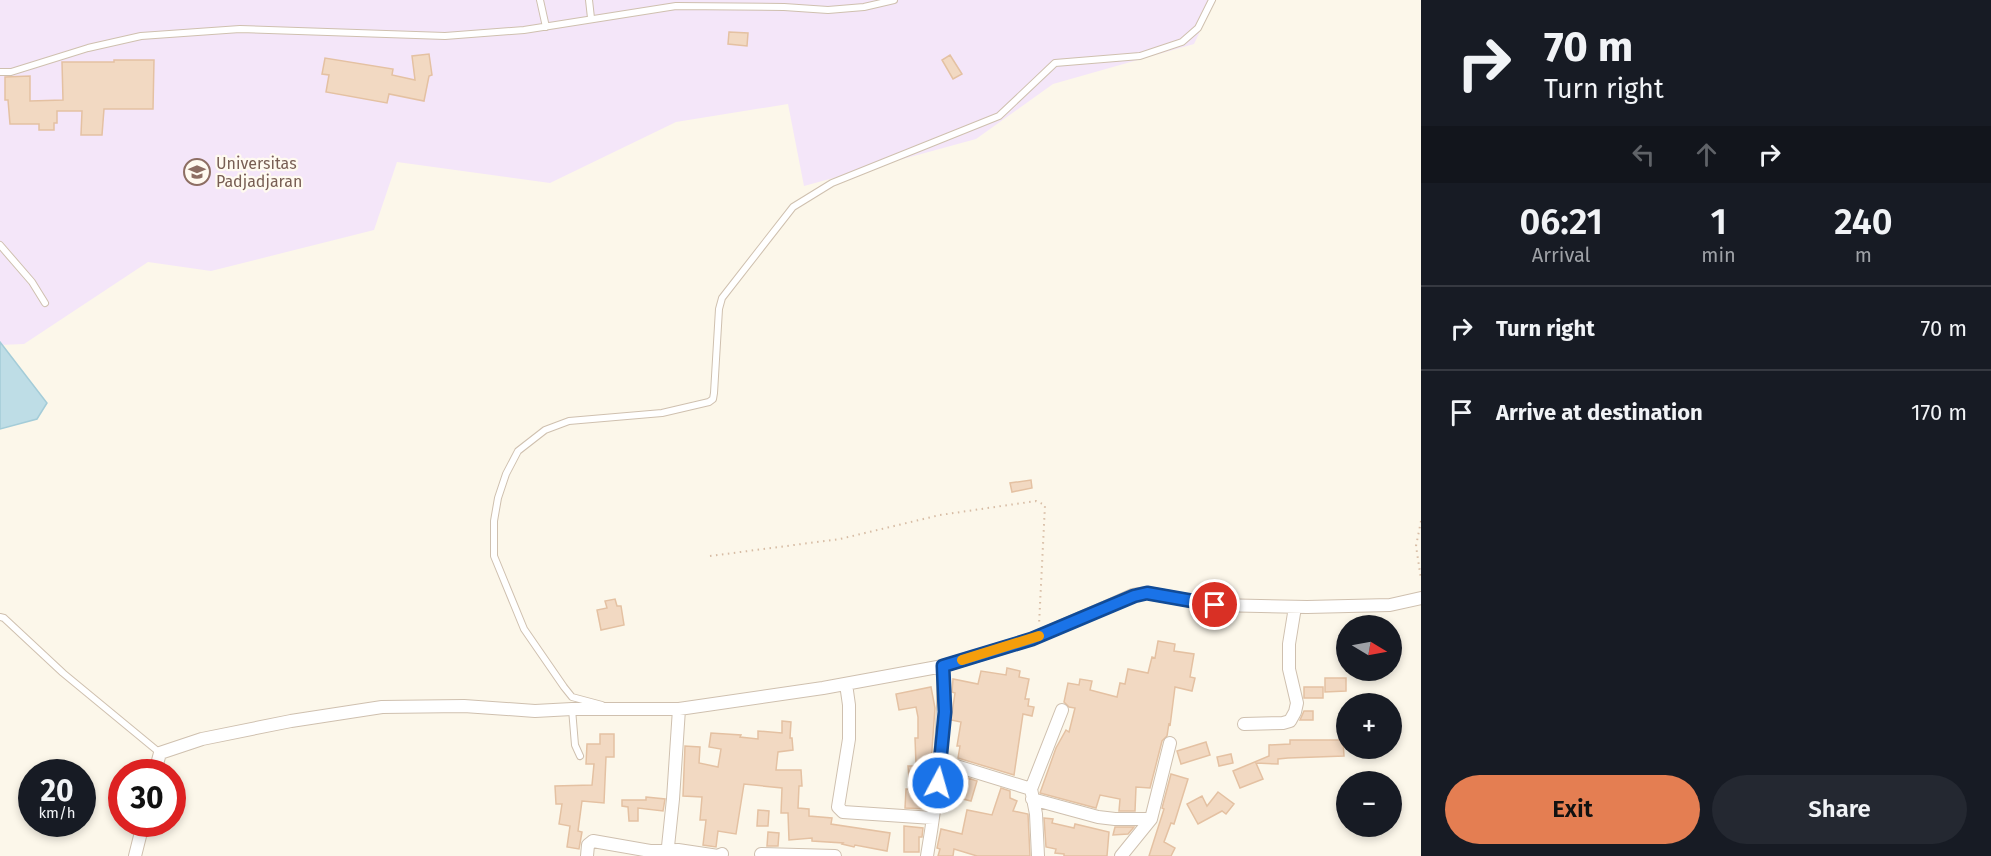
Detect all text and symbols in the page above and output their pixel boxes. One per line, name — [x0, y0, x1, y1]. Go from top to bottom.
text: 70 m — [1544, 22, 1633, 72]
icon: right — [1445, 24, 1523, 102]
text: Turn right — [1544, 73, 1664, 105]
icon: left — [1627, 138, 1660, 171]
icon: ahead — [1690, 138, 1723, 171]
icon: right — [1753, 138, 1786, 171]
place label: Universitas Padjadjaran — [216, 154, 302, 191]
school or university icon: Universitas Padjadjaran — [182, 157, 212, 187]
text: 06:21 — [1519, 200, 1603, 244]
text: 1 — [1710, 200, 1727, 244]
text: 240 — [1834, 200, 1893, 244]
text: Arrival — [1532, 243, 1590, 267]
text: min — [1701, 243, 1736, 267]
text: m — [1855, 243, 1872, 267]
icon: right — [1445, 312, 1478, 345]
text: Turn right — [1496, 315, 1595, 342]
text: 70 m — [1921, 315, 1967, 342]
icon: arrive — [1445, 396, 1478, 429]
text: Arrive at destination — [1496, 399, 1703, 426]
text: 170 m — [1911, 399, 1967, 426]
pin — [1189, 579, 1240, 630]
icon: arrive — [1198, 588, 1231, 621]
north arrow — [1336, 615, 1402, 681]
map controls — [1336, 615, 1402, 837]
button: + — [1336, 693, 1402, 759]
position arrow — [906, 751, 970, 815]
speed limit sign: 30 — [108, 759, 186, 837]
button: − — [1336, 771, 1402, 837]
text: 20 — [40, 773, 74, 809]
button: Exit — [1445, 775, 1700, 844]
button: Share — [1712, 775, 1967, 844]
text: km/h — [38, 804, 76, 822]

